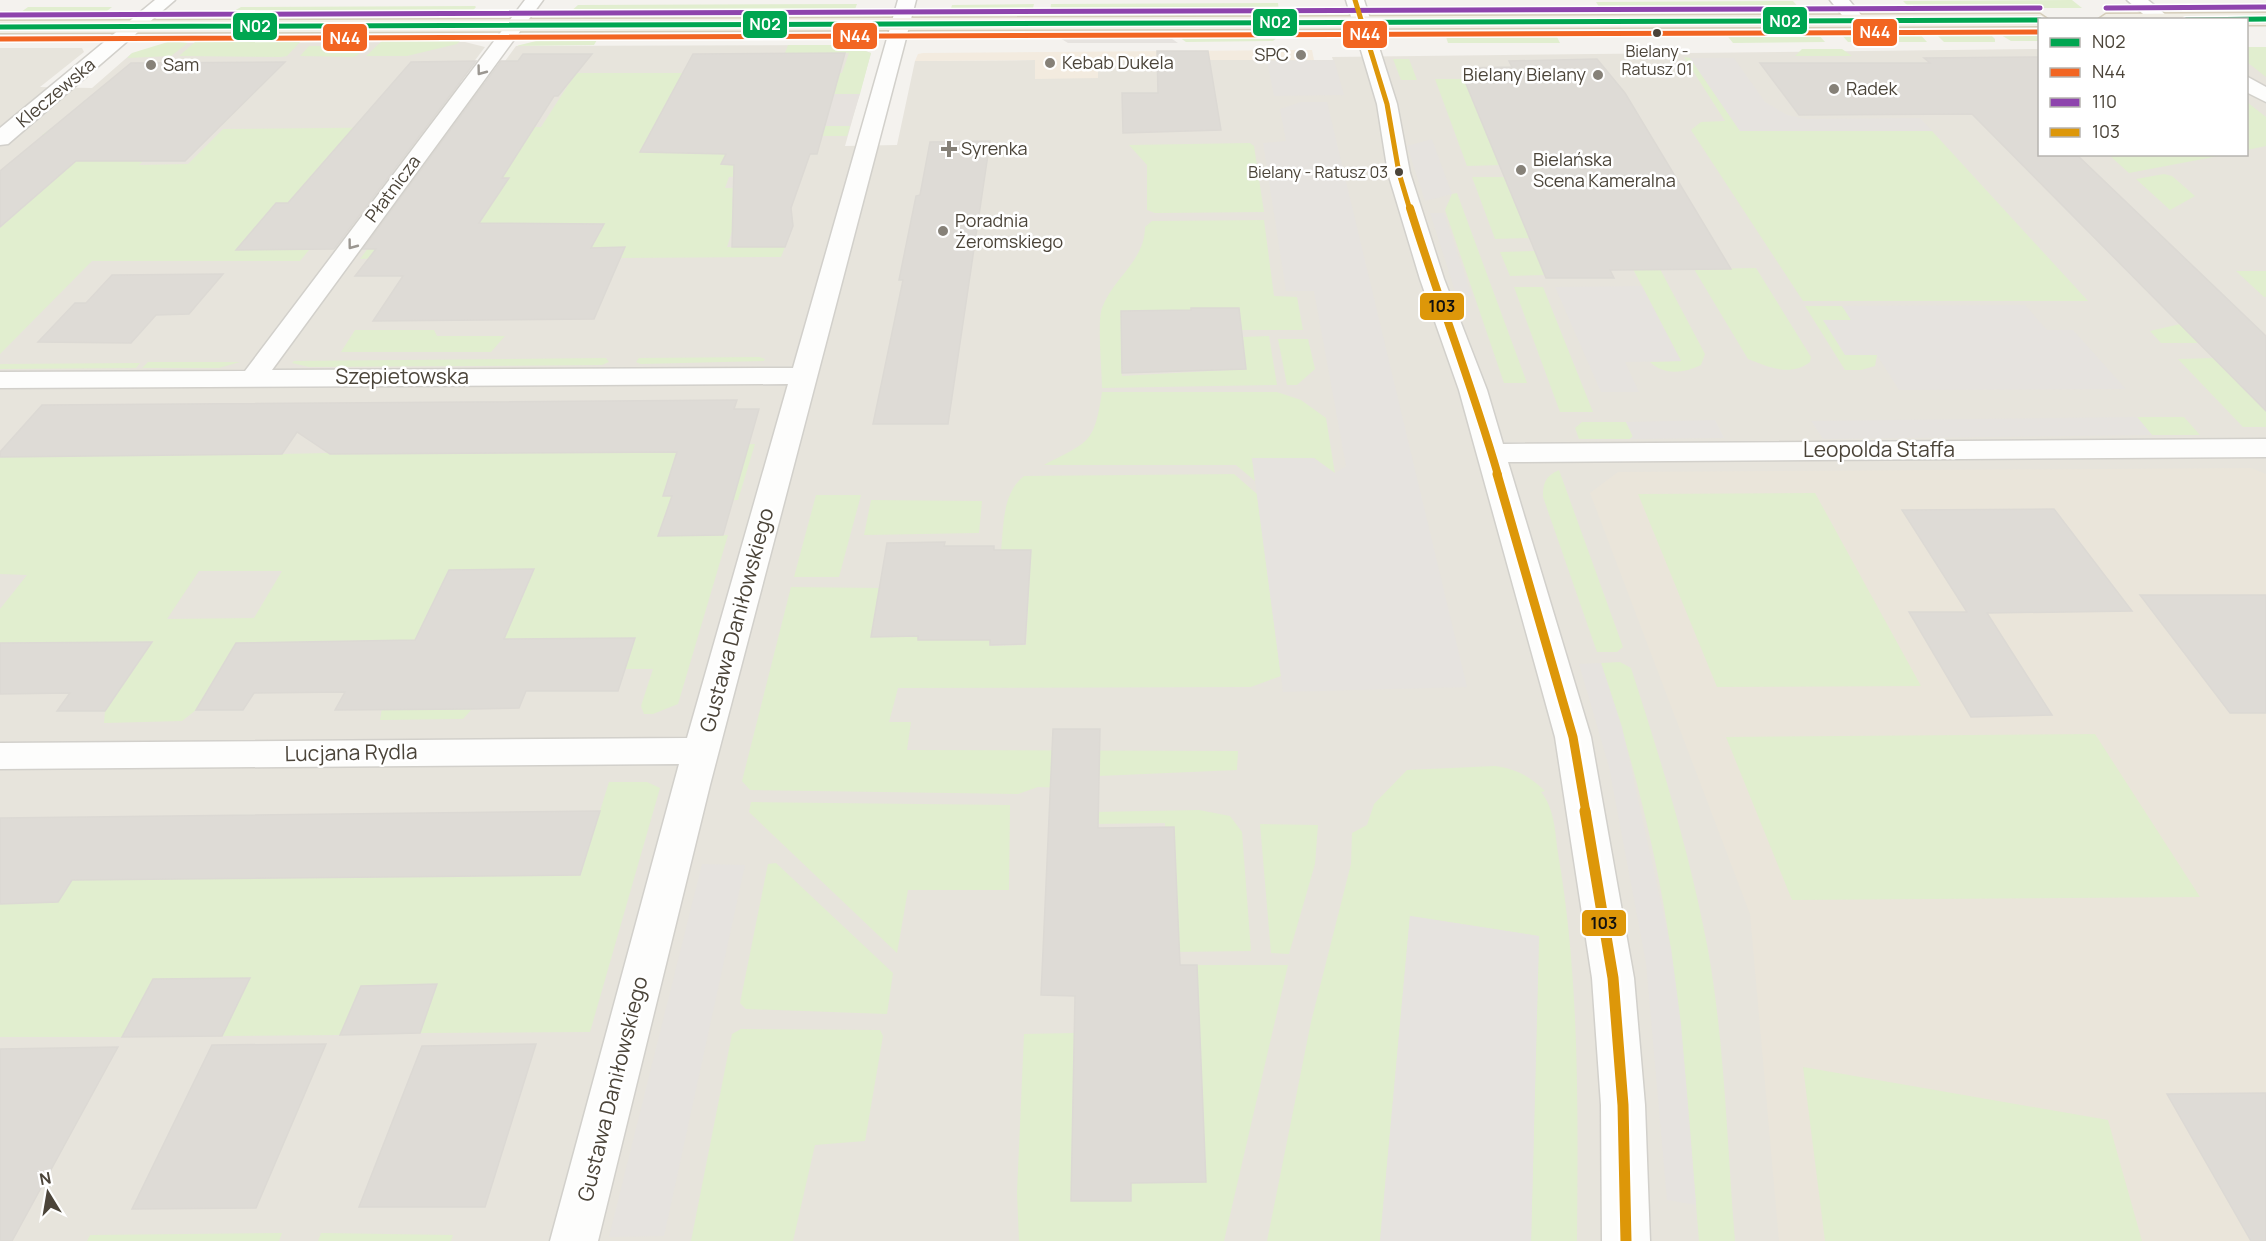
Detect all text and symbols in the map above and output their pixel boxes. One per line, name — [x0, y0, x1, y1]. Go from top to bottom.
line badge: N02 — [1762, 6, 1808, 35]
line badge: N02 — [1252, 8, 1298, 37]
line badge: N02 — [742, 10, 788, 39]
text: N02 — [1769, 10, 1801, 32]
text: N02 — [1259, 11, 1291, 33]
line badge: N02 — [232, 12, 278, 41]
text: N02 — [749, 13, 781, 35]
text: N02 — [239, 15, 271, 37]
line badge: N44 — [1852, 18, 1898, 47]
legend — [2038, 18, 2248, 156]
line badge: N44 — [1342, 20, 1388, 49]
text: N44 — [1860, 21, 1890, 43]
line badge: N44 — [832, 22, 878, 50]
line badge: N44 — [322, 23, 368, 52]
text: N44 — [1350, 23, 1380, 45]
text: N44 — [840, 25, 870, 47]
text: N44 — [330, 27, 360, 49]
marker: Bielany - Ratusz 01 — [1651, 27, 1663, 39]
text: N02 — [2092, 29, 2126, 53]
place label: Bielany - Ratusz 01 — [1622, 40, 1692, 80]
place label: SPC — [1254, 42, 1289, 66]
marker: SPC — [1294, 48, 1308, 62]
place label: Kebab Dukela — [1062, 50, 1174, 74]
street label: Kleczewska — [11, 52, 100, 132]
place label: Sam — [163, 52, 199, 76]
marker: Kebab Dukela — [1043, 56, 1057, 70]
marker: Sam — [144, 58, 158, 72]
text: N44 — [2092, 59, 2126, 83]
place label: Bielany Bielany — [1463, 62, 1586, 86]
one-way arrow — [477, 65, 488, 76]
marker: Bielany Bielany — [1591, 68, 1605, 82]
place label: Radek — [1846, 76, 1899, 100]
marker: Radek — [1827, 82, 1841, 96]
text: 110 — [2092, 89, 2117, 113]
text: 103 — [2092, 119, 2120, 143]
place label: Syrenka — [961, 136, 1028, 160]
marker: Syrenka — [942, 142, 956, 156]
place label: Bielańska Scena Kameralna — [1533, 147, 1676, 192]
street label: Płatnicza — [359, 150, 425, 227]
place label: Bielany - Ratusz 03 — [1248, 161, 1388, 183]
marker: Bielańska Scena Kameralna — [1514, 163, 1528, 177]
marker: Bielany - Ratusz 03 — [1393, 166, 1405, 178]
place label: Poradnia Żeromskiego — [955, 208, 1063, 253]
marker: Poradnia Żeromskiego — [936, 224, 950, 238]
one-way arrow — [348, 238, 359, 249]
line badge: 103 — [1419, 292, 1465, 321]
text: 103 — [1429, 295, 1455, 317]
street label: Szepietowska — [335, 362, 469, 390]
street label: Leopolda Staffa — [1803, 435, 1955, 463]
street label: Gustawa Daniłowskiego — [693, 505, 779, 735]
street label: Lucjana Rydla — [284, 737, 418, 767]
line badge: 103 — [1581, 909, 1627, 937]
text: 103 — [1591, 912, 1617, 934]
street label: Gustawa Daniłowskiego — [570, 973, 654, 1204]
north arrow — [18, 1163, 78, 1223]
text: N — [37, 1166, 53, 1190]

